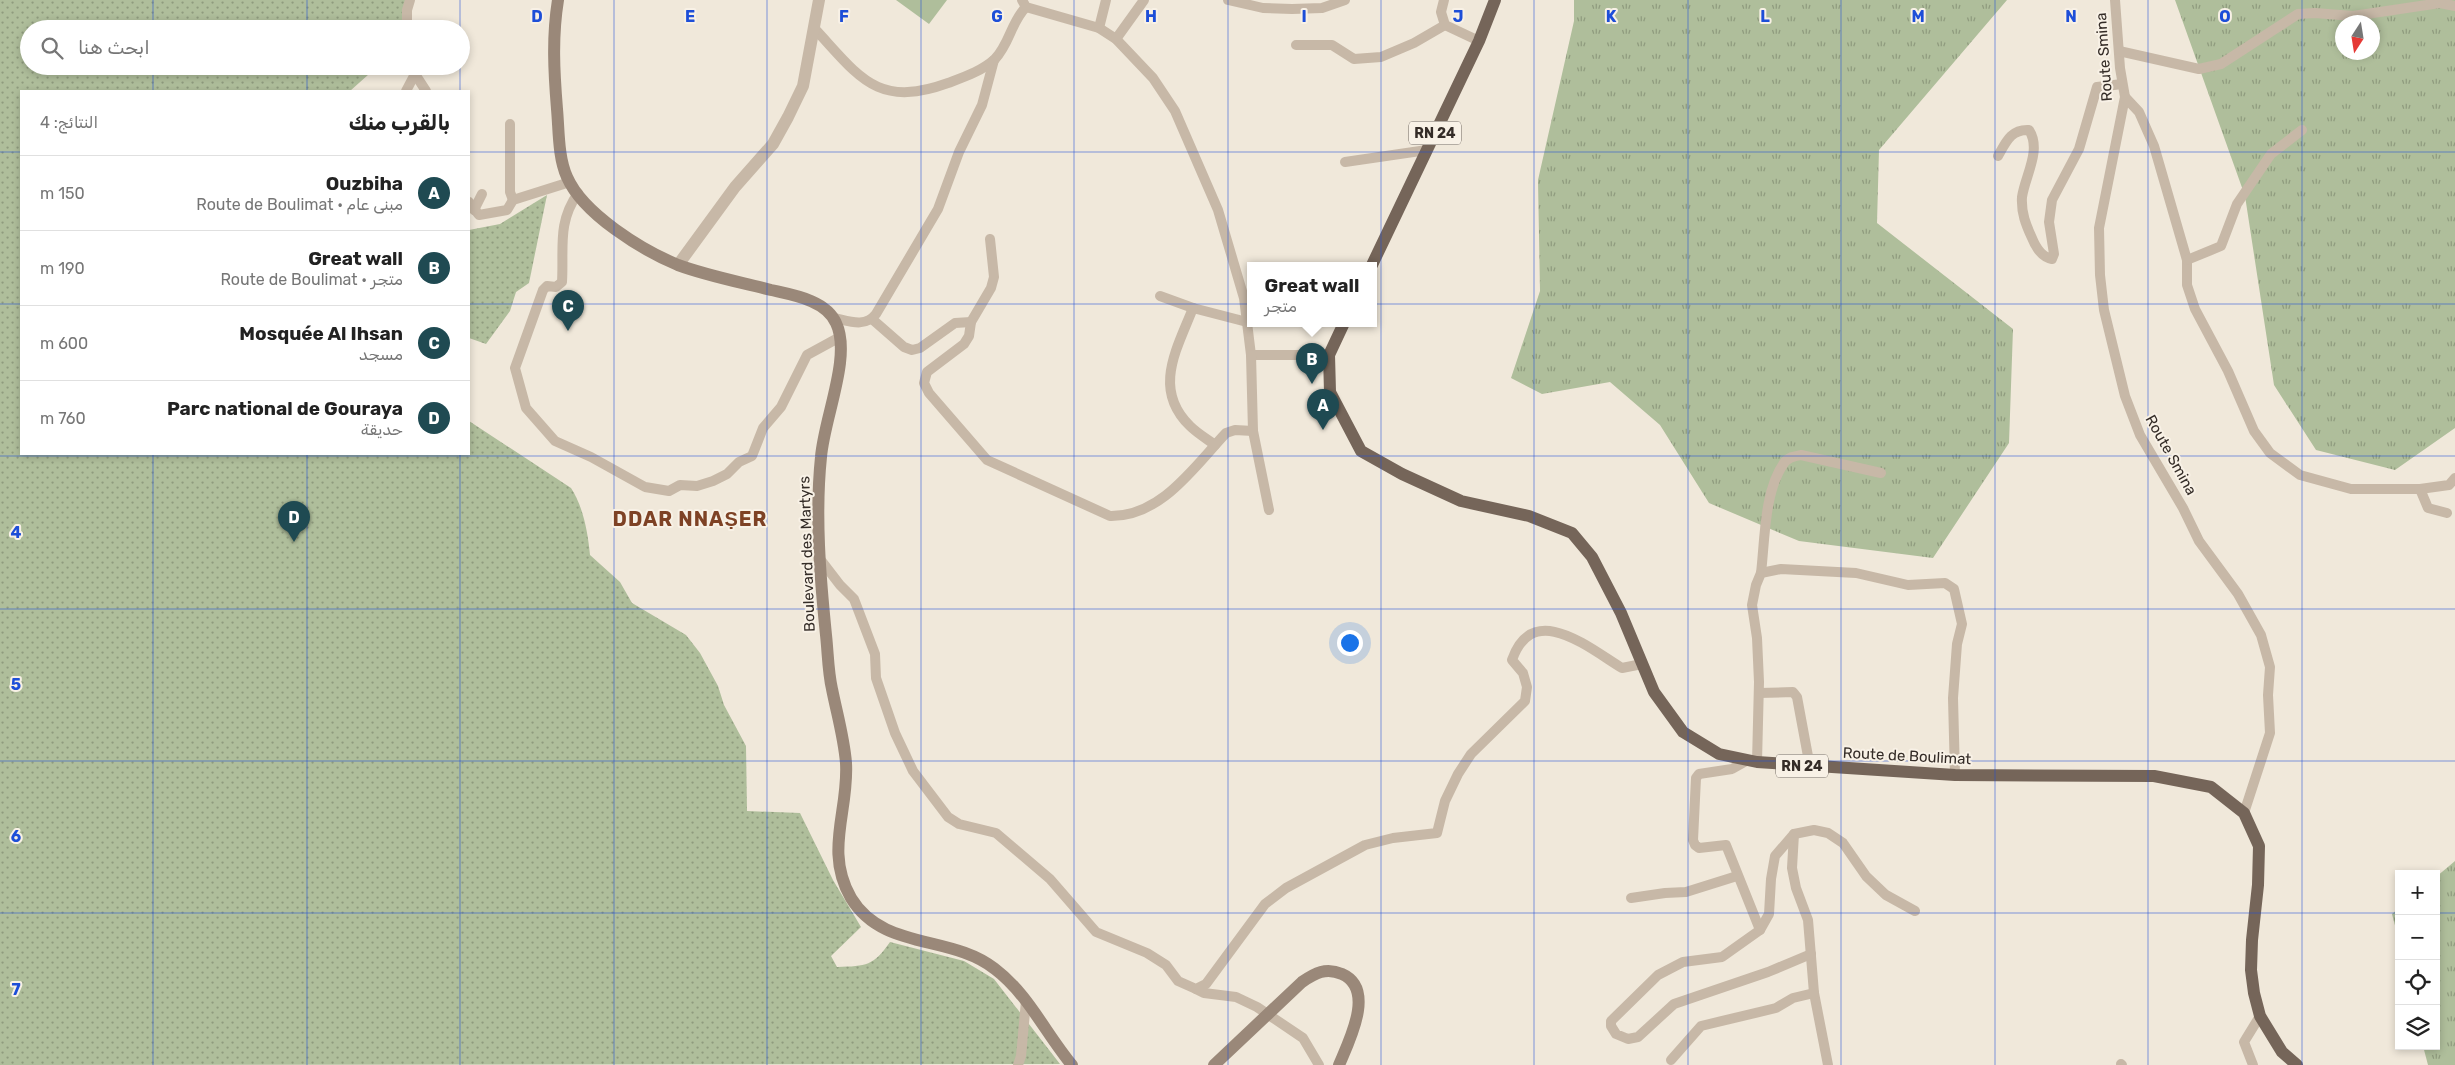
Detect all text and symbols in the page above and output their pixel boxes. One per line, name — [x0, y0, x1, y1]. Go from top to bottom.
text: D — [531, 7, 543, 26]
text: E — [685, 7, 695, 26]
text: F — [839, 7, 849, 26]
text: G — [991, 7, 1003, 26]
text: H — [1145, 7, 1157, 26]
text: I — [1301, 7, 1307, 26]
text: J — [1453, 7, 1463, 26]
text: K — [1606, 7, 1617, 26]
text: L — [1760, 7, 1770, 26]
text: M — [1911, 7, 1925, 26]
text: N — [2065, 7, 2077, 26]
text: O — [2219, 7, 2231, 26]
street label: Route Smina — [2092, 12, 2116, 102]
north arrow — [2335, 15, 2380, 60]
search box — [20, 20, 470, 75]
icon: search — [38, 34, 66, 62]
text: ابحث هنا — [78, 36, 150, 59]
text: بالقرب منك — [349, 110, 450, 135]
text: النتائج: 4 — [40, 113, 98, 132]
road number: RN 24 — [1409, 122, 1461, 144]
text: Ouzbiha — [326, 172, 403, 195]
text: 150 m — [40, 184, 85, 203]
text: A — [428, 184, 440, 203]
text: مبنى عام · Route de Boulimat — [196, 195, 403, 214]
text: Great wall — [308, 247, 403, 270]
text: 190 m — [40, 259, 85, 278]
text: B — [428, 259, 440, 278]
popup — [1247, 262, 1377, 327]
text: متجر · Route de Boulimat — [220, 270, 403, 289]
text: Great wall — [1265, 274, 1359, 297]
pin: C — [552, 290, 584, 331]
text: متجر — [1265, 297, 1297, 316]
text: Mosquée Al Ihsan — [239, 322, 403, 345]
text: 600 m — [40, 334, 88, 353]
text: C — [428, 334, 440, 353]
pin: B — [1296, 343, 1328, 384]
text: مسجد — [359, 345, 403, 364]
pin: A — [1307, 389, 1339, 430]
text: Parc national de Gouraya — [167, 397, 403, 420]
text: 760 m — [40, 409, 86, 428]
text: D — [428, 409, 440, 428]
street label: Route Smina — [2142, 412, 2200, 498]
text: حديقة — [361, 420, 403, 439]
street label: Boulevard des Martyrs — [795, 475, 819, 632]
pin: D — [278, 501, 310, 542]
district label: DDAR NNAṢER — [613, 507, 767, 531]
text: 4 — [11, 523, 22, 542]
your location — [1337, 630, 1363, 656]
text: 5 — [11, 675, 21, 694]
street label: Route de Boulimat — [1842, 744, 1972, 768]
road number: RN 24 — [1776, 754, 1828, 778]
text: 6 — [11, 827, 21, 846]
map controls — [2395, 870, 2440, 1050]
button: + — [2395, 870, 2440, 915]
button: − — [2395, 915, 2440, 960]
button: locate — [2395, 960, 2440, 1005]
text: 7 — [11, 980, 21, 999]
button: layers — [2395, 1005, 2440, 1050]

